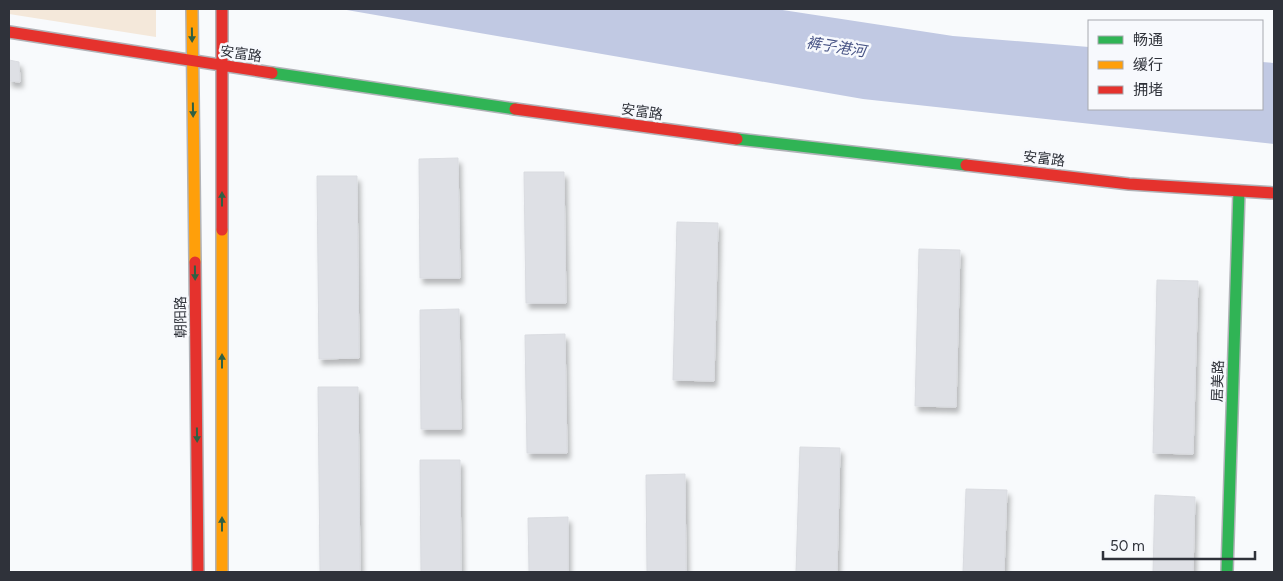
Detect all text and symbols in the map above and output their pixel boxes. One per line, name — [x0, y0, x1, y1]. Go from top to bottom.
legend — [1088, 20, 1263, 110]
one-way arrow — [188, 27, 196, 43]
text: 畅通 — [1133, 31, 1163, 49]
water label: 裤子港河 — [805, 33, 870, 61]
street label: 安富路 — [219, 43, 263, 65]
text: 缓行 — [1133, 56, 1163, 74]
text: 拥堵 — [1133, 81, 1163, 99]
street label: 安富路 — [620, 101, 664, 123]
one-way arrow — [189, 103, 197, 119]
street label: 安富路 — [1022, 148, 1066, 170]
one-way arrow — [218, 190, 226, 206]
one-way arrow — [191, 265, 199, 281]
street label: 朝阳路 — [172, 296, 190, 338]
one-way arrow — [218, 353, 226, 369]
street label: 居美路 — [1209, 360, 1227, 402]
one-way arrow — [193, 428, 201, 444]
one-way arrow — [218, 515, 226, 531]
scale bar — [1103, 528, 1256, 560]
text: 50 m — [1110, 537, 1145, 555]

